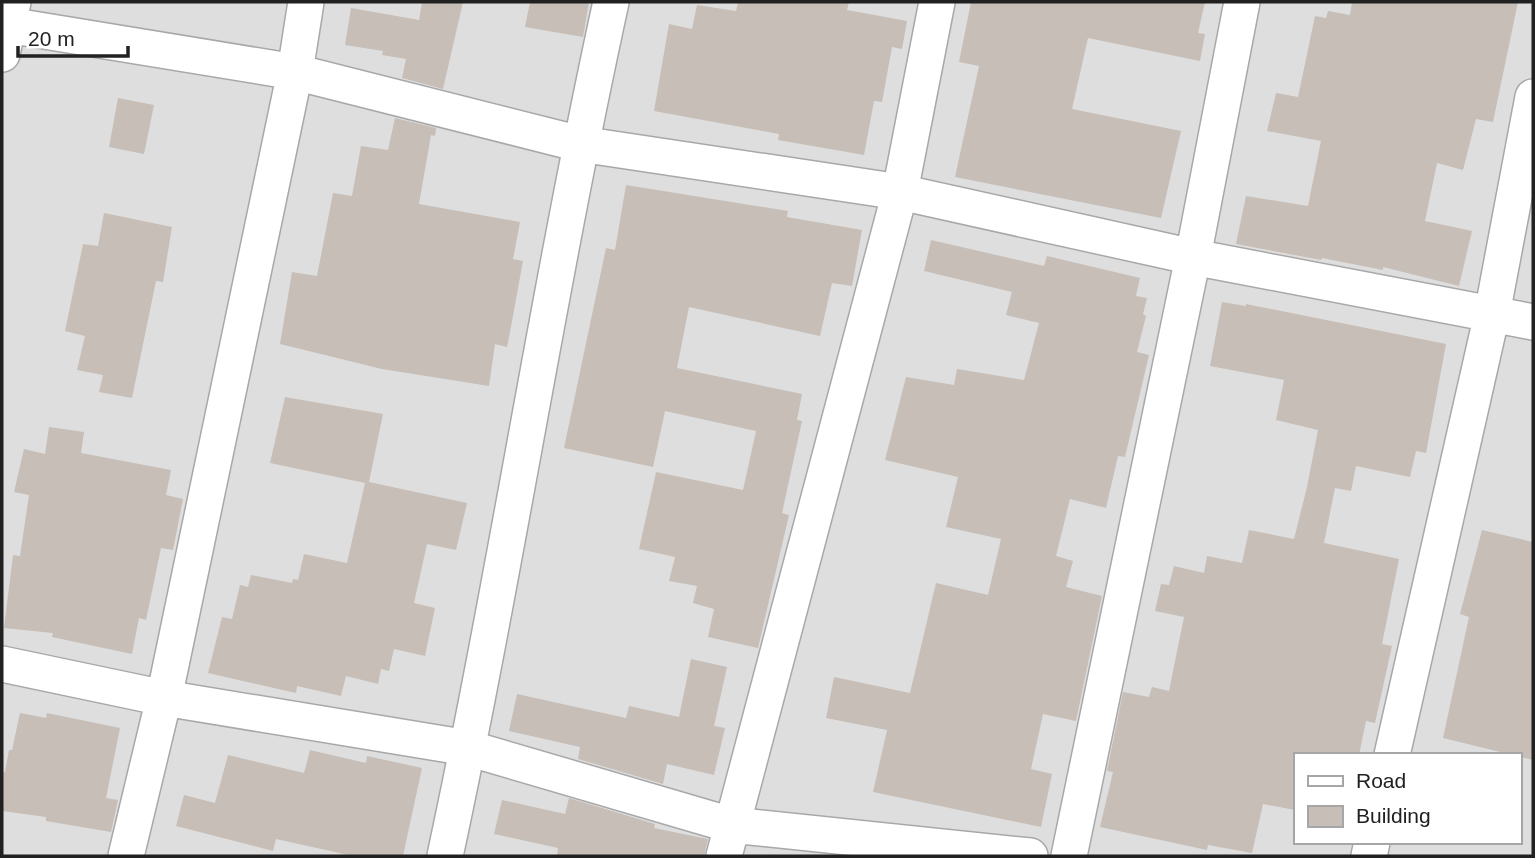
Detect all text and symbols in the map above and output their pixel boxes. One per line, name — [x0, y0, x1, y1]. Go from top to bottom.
scale bar — [18, 14, 128, 58]
text: 20 m — [28, 27, 75, 50]
legend — [1294, 753, 1521, 844]
text: Road — [1356, 769, 1406, 792]
text: Building — [1356, 804, 1431, 827]

